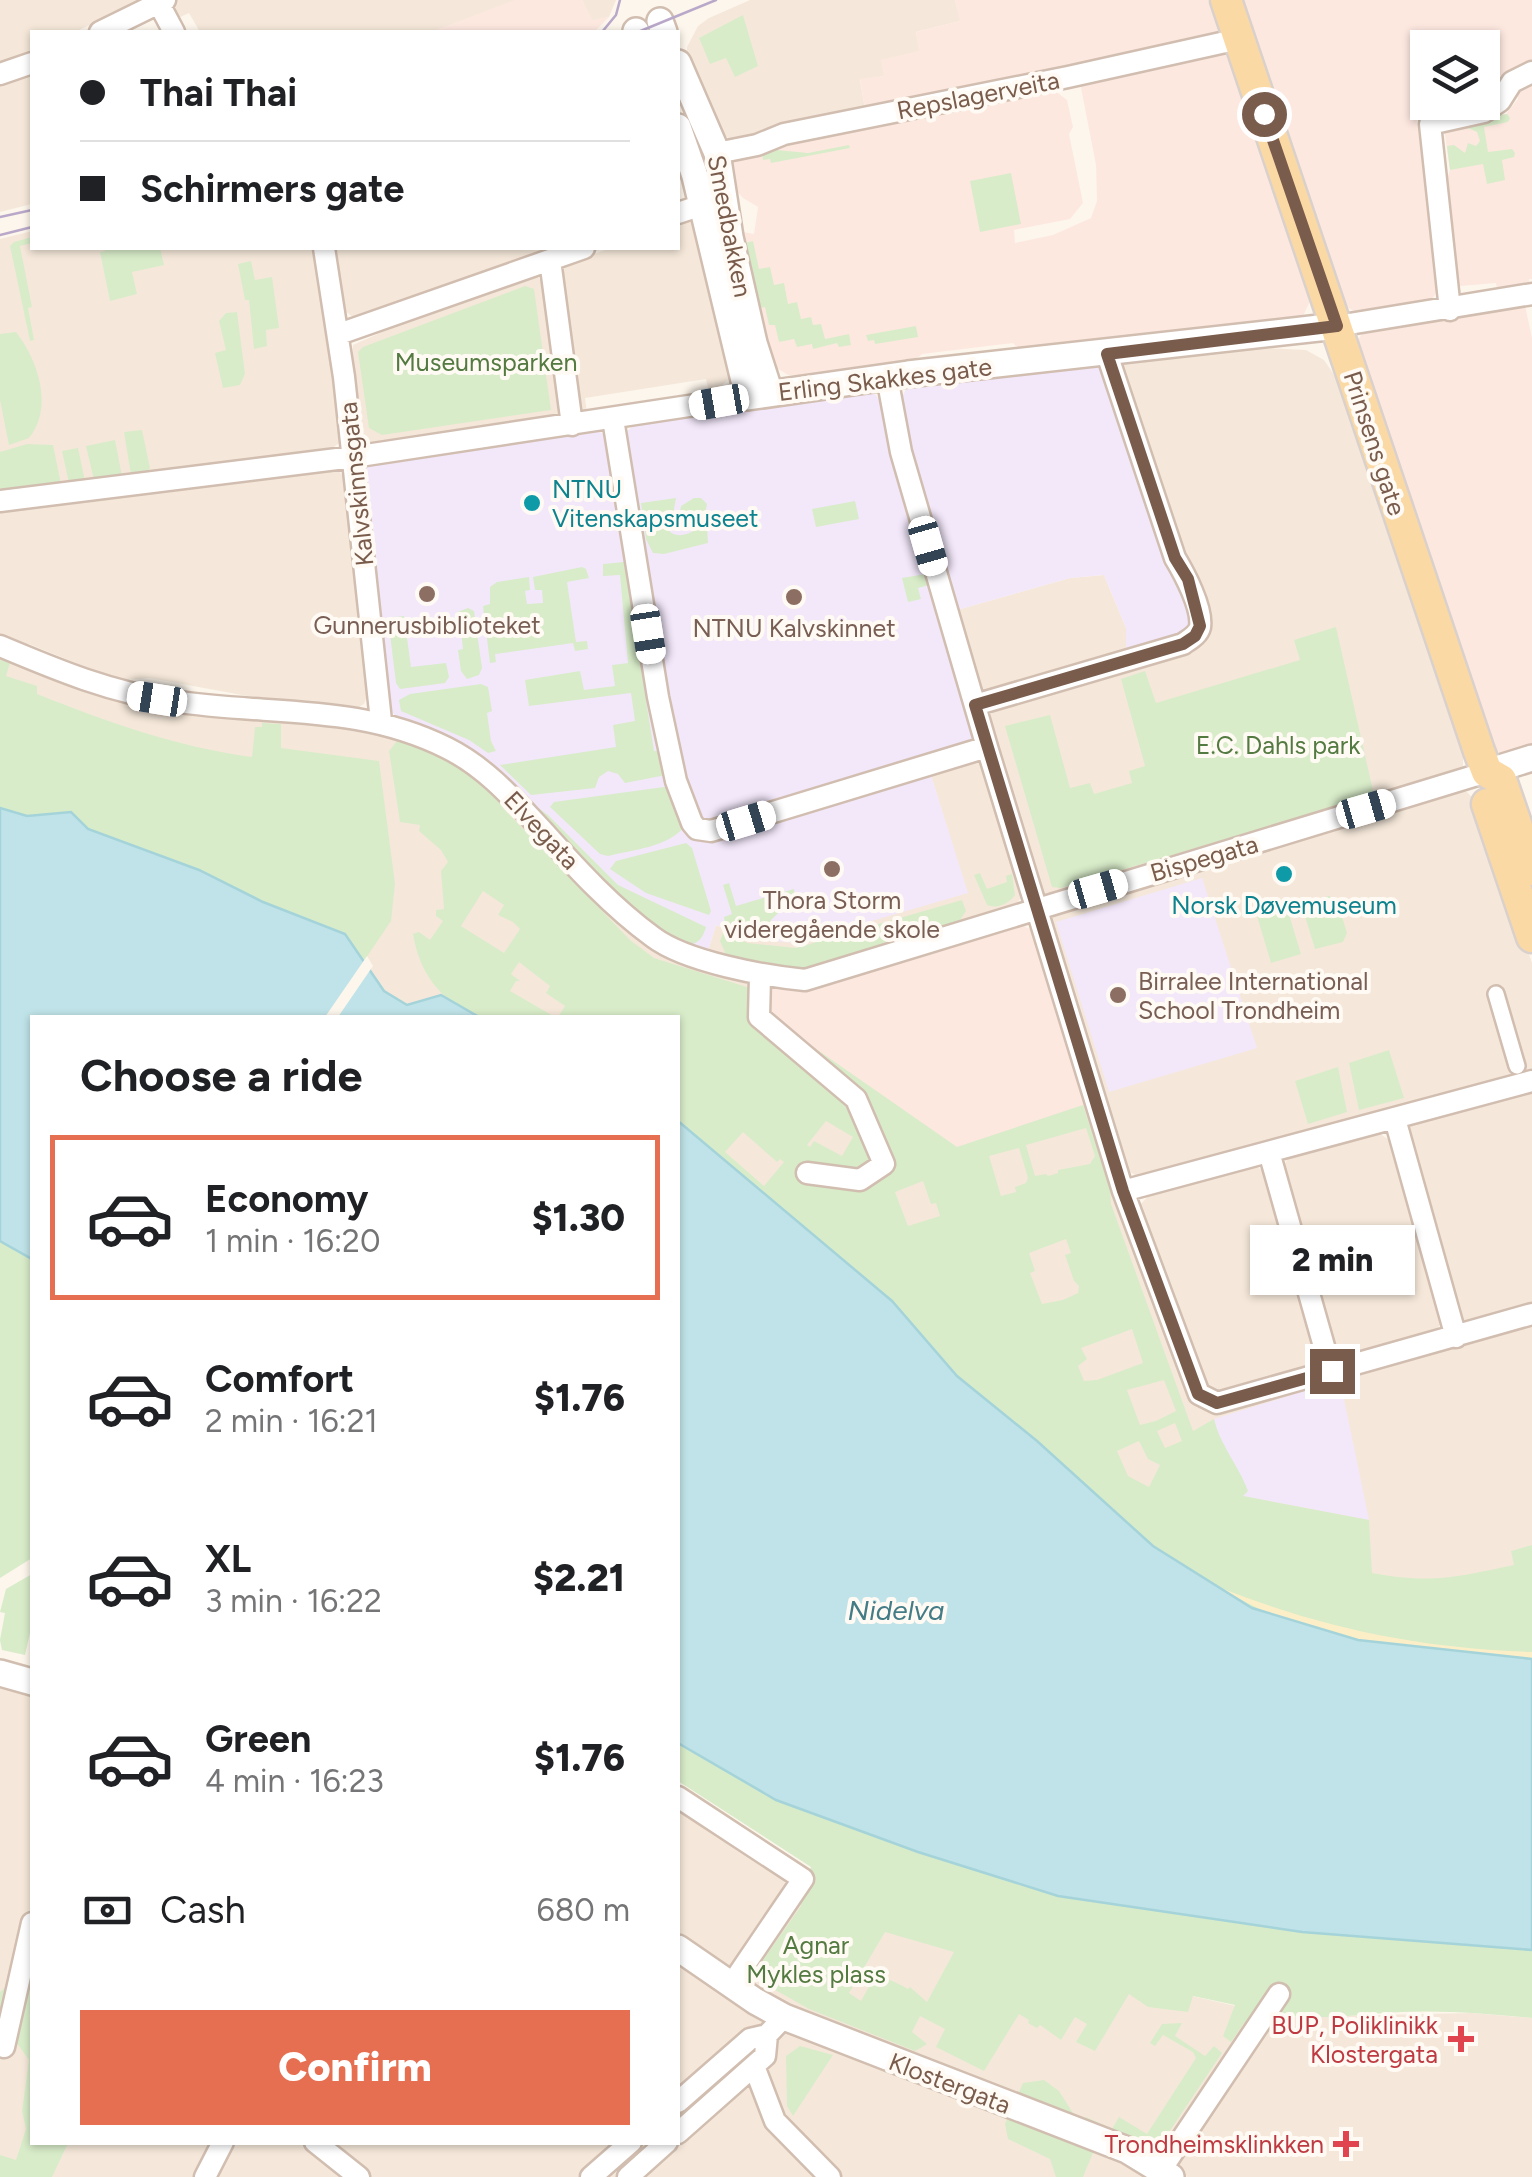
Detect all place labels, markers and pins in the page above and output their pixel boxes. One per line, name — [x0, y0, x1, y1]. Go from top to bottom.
place label: NTNU Vitenskapsmuseet — [552, 474, 758, 533]
marker: NTNU Vitenskapsmuseet — [521, 492, 543, 514]
marker: Gunnerusbiblioteket — [416, 583, 438, 605]
marker: NTNU Kalvskinnet — [783, 586, 805, 608]
place label: Gunnerusbiblioteket — [313, 610, 541, 640]
place label: NTNU Kalvskinnet — [692, 613, 896, 643]
marker: Thora Storm videregående skole — [821, 858, 843, 880]
marker: Norsk Døvemuseum — [1273, 863, 1295, 885]
place label: Thora Storm videregående skole — [724, 885, 940, 944]
place label: Norsk Døvemuseum — [1171, 890, 1397, 920]
place label: Birralee International School Trondheim — [1138, 966, 1369, 1025]
marker: Birralee International School Trondheim — [1107, 984, 1129, 1006]
place label: BUP, Poliklinikk Klostergata — [1271, 2010, 1439, 2069]
marker: BUP, Poliklinikk Klostergata — [1448, 2026, 1474, 2052]
place label: Trondheimsklinkken — [1105, 2129, 1324, 2159]
marker: Trondheimsklinkken — [1333, 2131, 1359, 2157]

